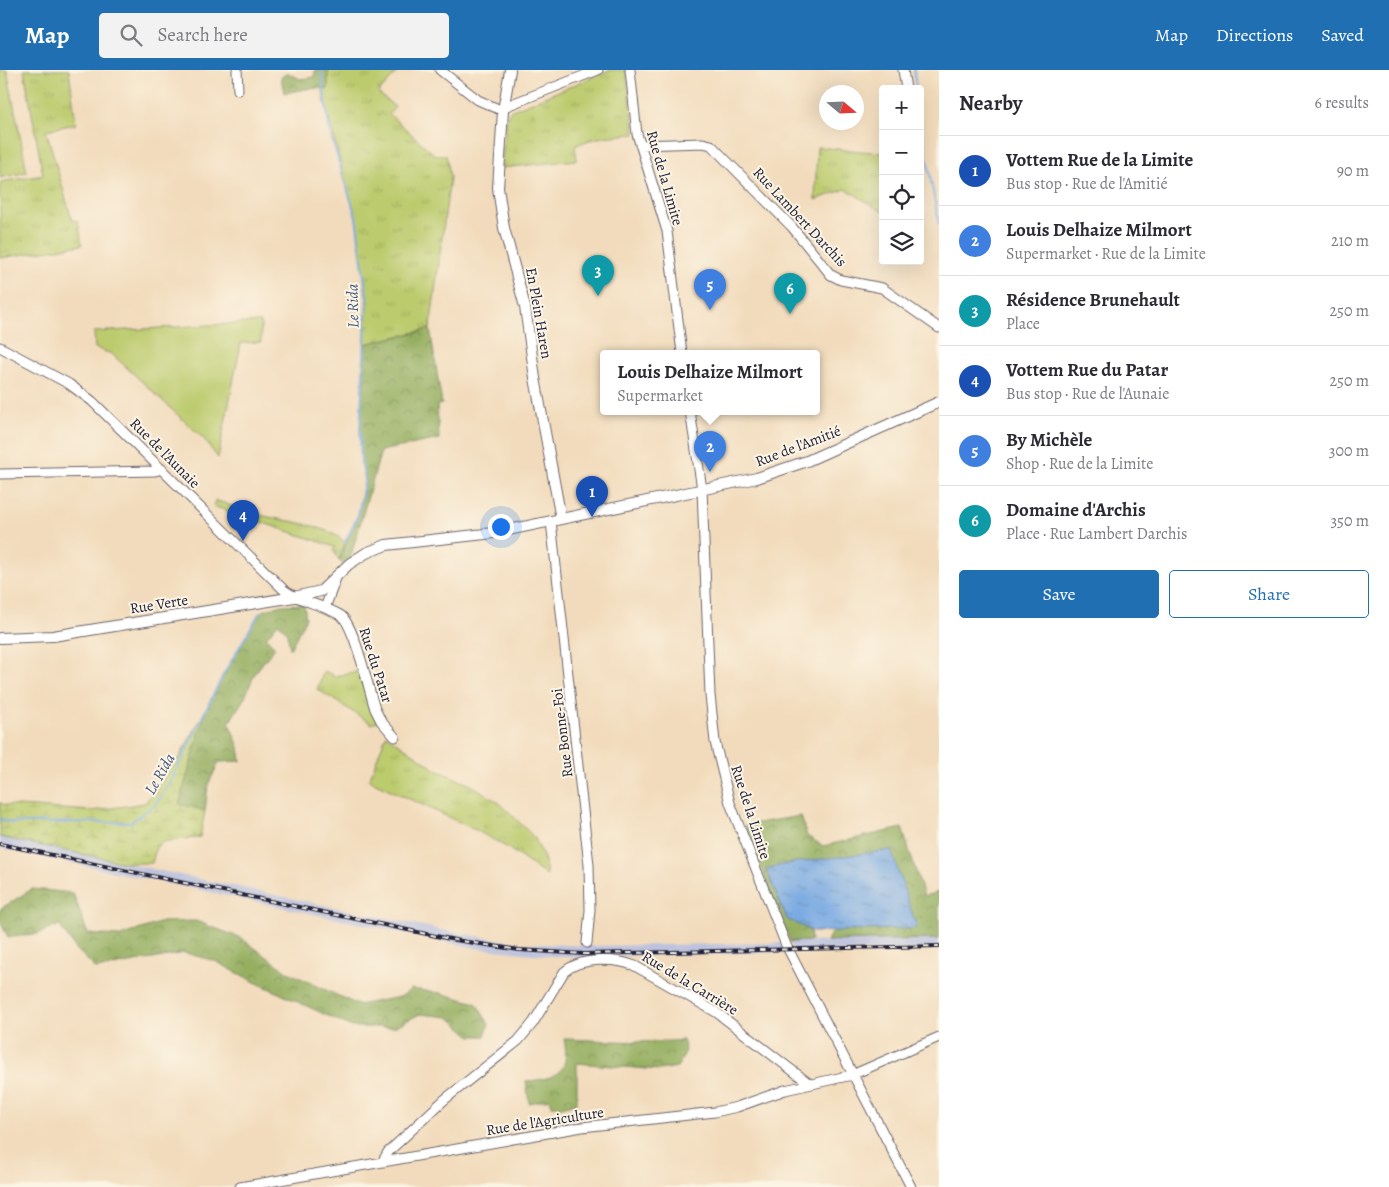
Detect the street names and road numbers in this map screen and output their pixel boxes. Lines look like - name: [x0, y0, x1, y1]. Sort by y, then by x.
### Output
- street label: Rue de la Limite: [642, 128, 688, 228]
- street label: Rue Lambert Darchis: [749, 163, 851, 271]
- street label: En Plein Haren: [521, 266, 557, 360]
- street label: Rue de l'Aunaie: [125, 413, 205, 493]
- street label: Rue de l'Amitié: [752, 420, 844, 471]
- street label: Rue Verte: [128, 589, 190, 618]
- street label: Rue du Patar: [354, 625, 398, 706]
- street label: Rue Bonne-Foi: [547, 687, 577, 779]
- street label: Rue de la Limite: [726, 762, 776, 862]
- street label: Rue de la Carrière: [638, 946, 742, 1020]
- street label: Rue de l'Agriculture: [485, 1102, 606, 1140]

